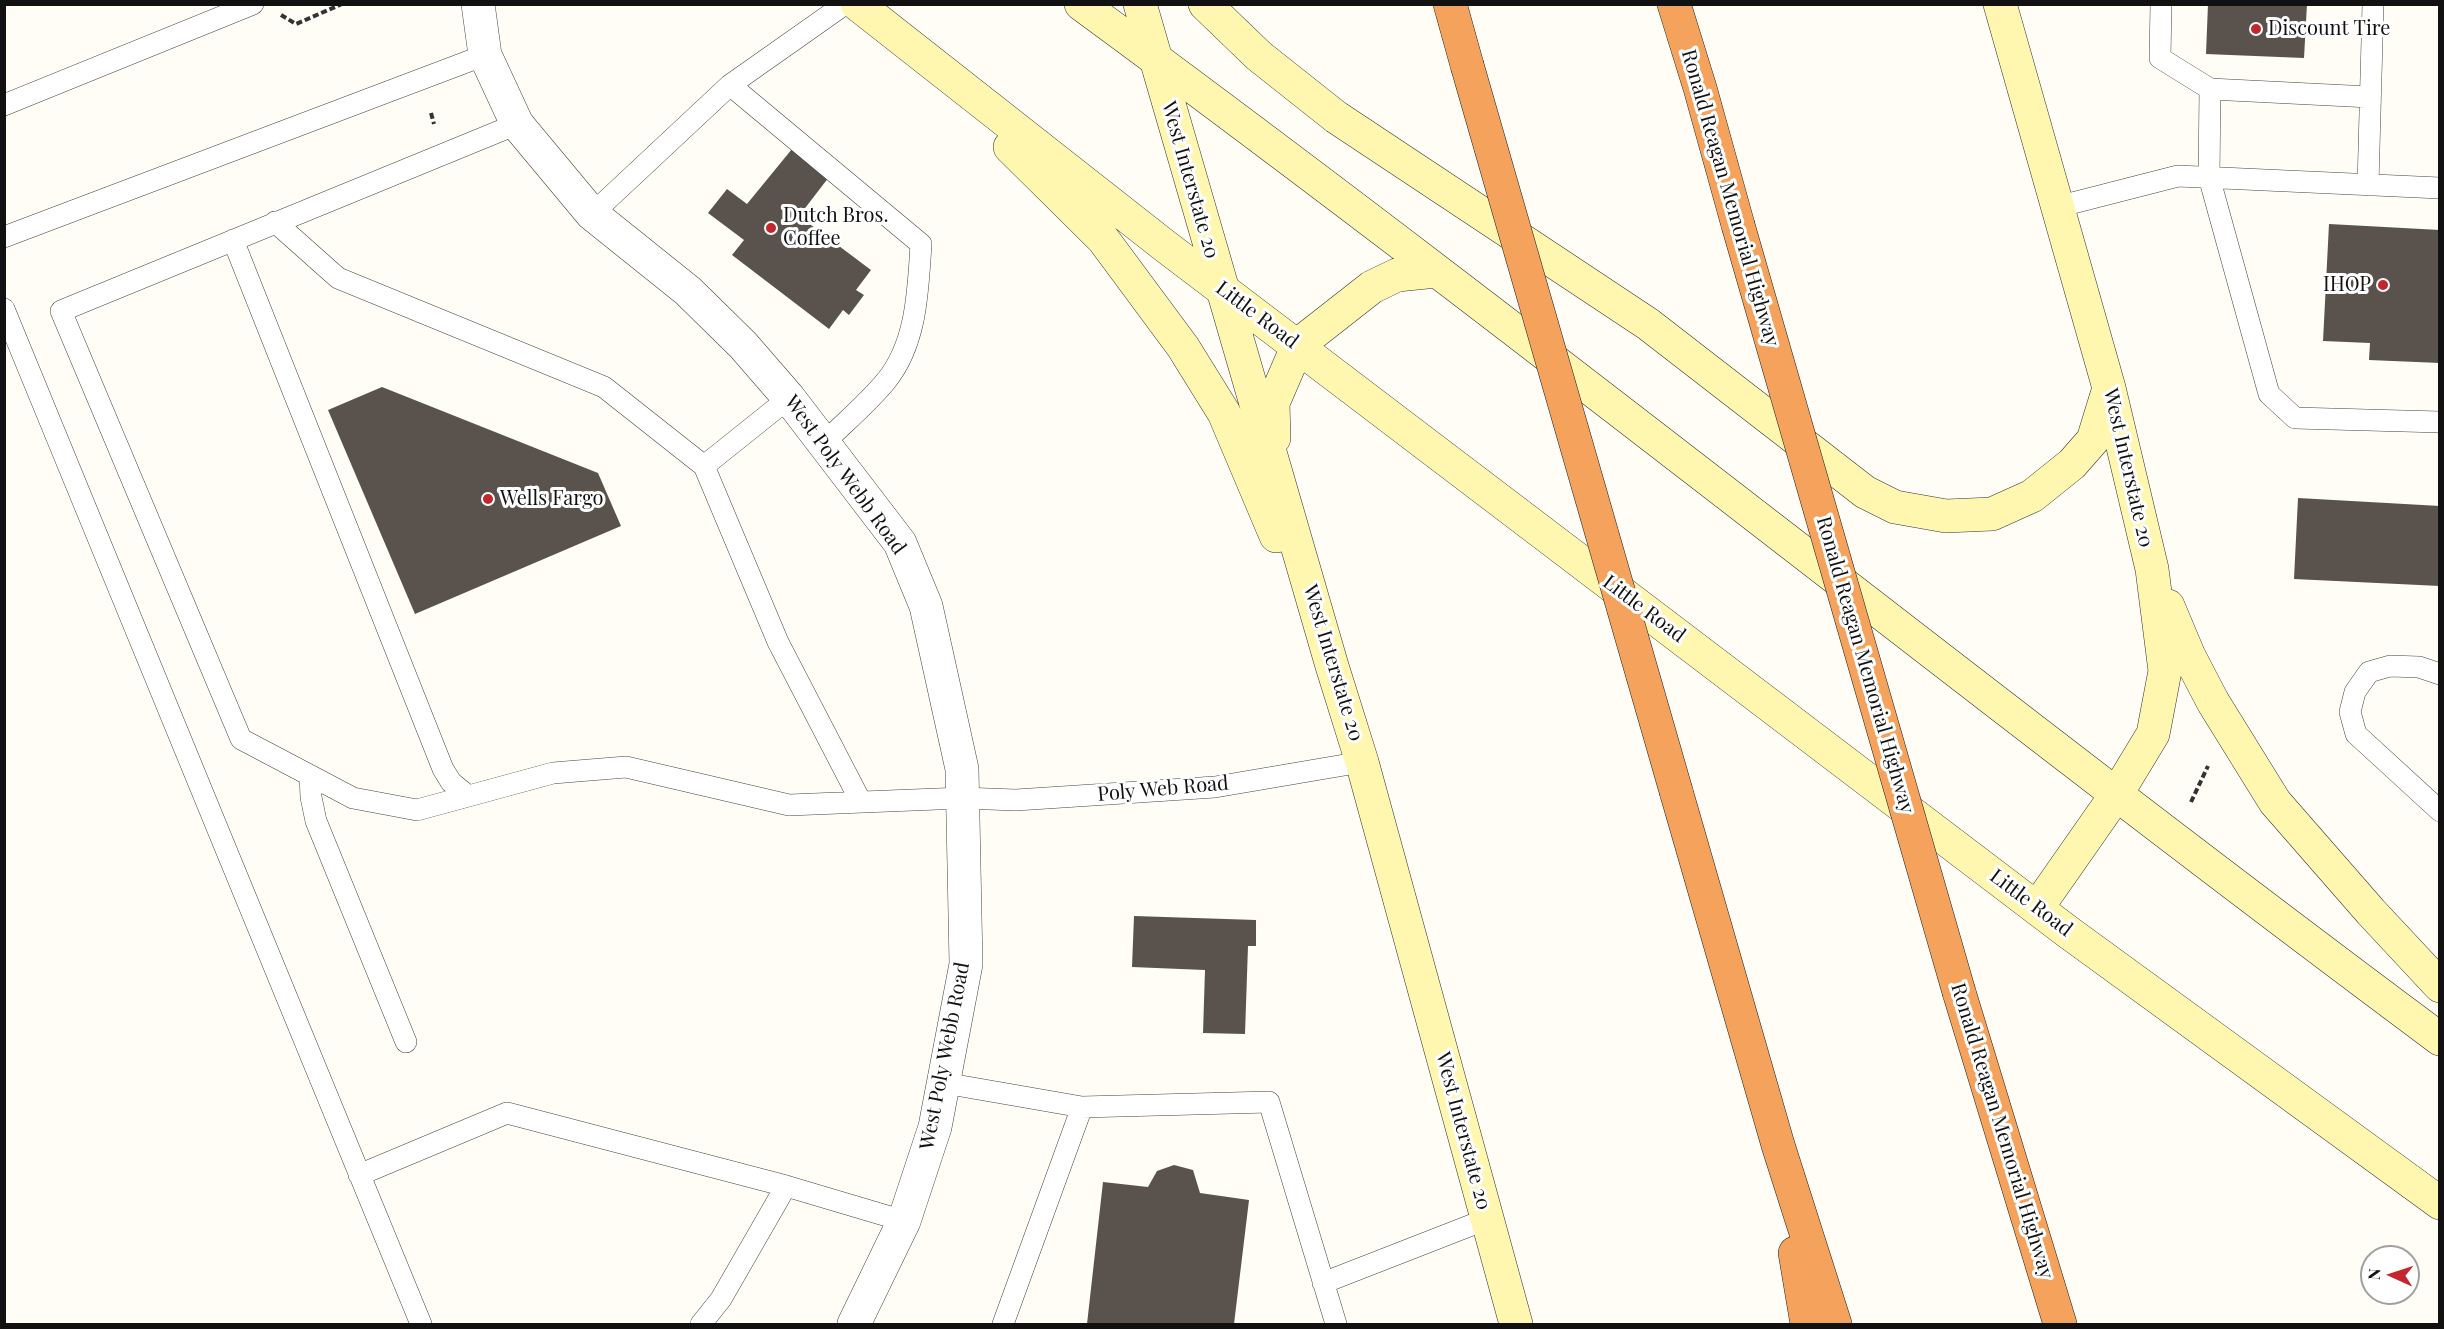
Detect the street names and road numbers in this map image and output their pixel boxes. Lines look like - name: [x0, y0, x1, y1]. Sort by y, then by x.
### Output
- street label: Ronald Reagan Memorial Highway: [1676, 47, 1784, 349]
- street label: West Interstate 20: [1156, 99, 1224, 261]
- street label: Little Road: [1211, 276, 1303, 354]
- street label: West Interstate 20: [2098, 386, 2158, 550]
- street label: West Poly Webb Road: [779, 391, 911, 559]
- street label: Ronald Reagan Memorial Highway: [1811, 514, 1919, 816]
- street label: Little Road: [1598, 570, 1690, 648]
- street label: West Interstate 20: [1298, 582, 1368, 744]
- street label: Poly Web Road: [1096, 771, 1230, 807]
- street label: Little Road: [1985, 864, 2077, 942]
- street label: West Poly Webb Road: [915, 960, 975, 1152]
- street label: Ronald Reagan Memorial Highway: [1946, 980, 2058, 1282]
- street label: West Interstate 20: [1430, 1049, 1496, 1213]

